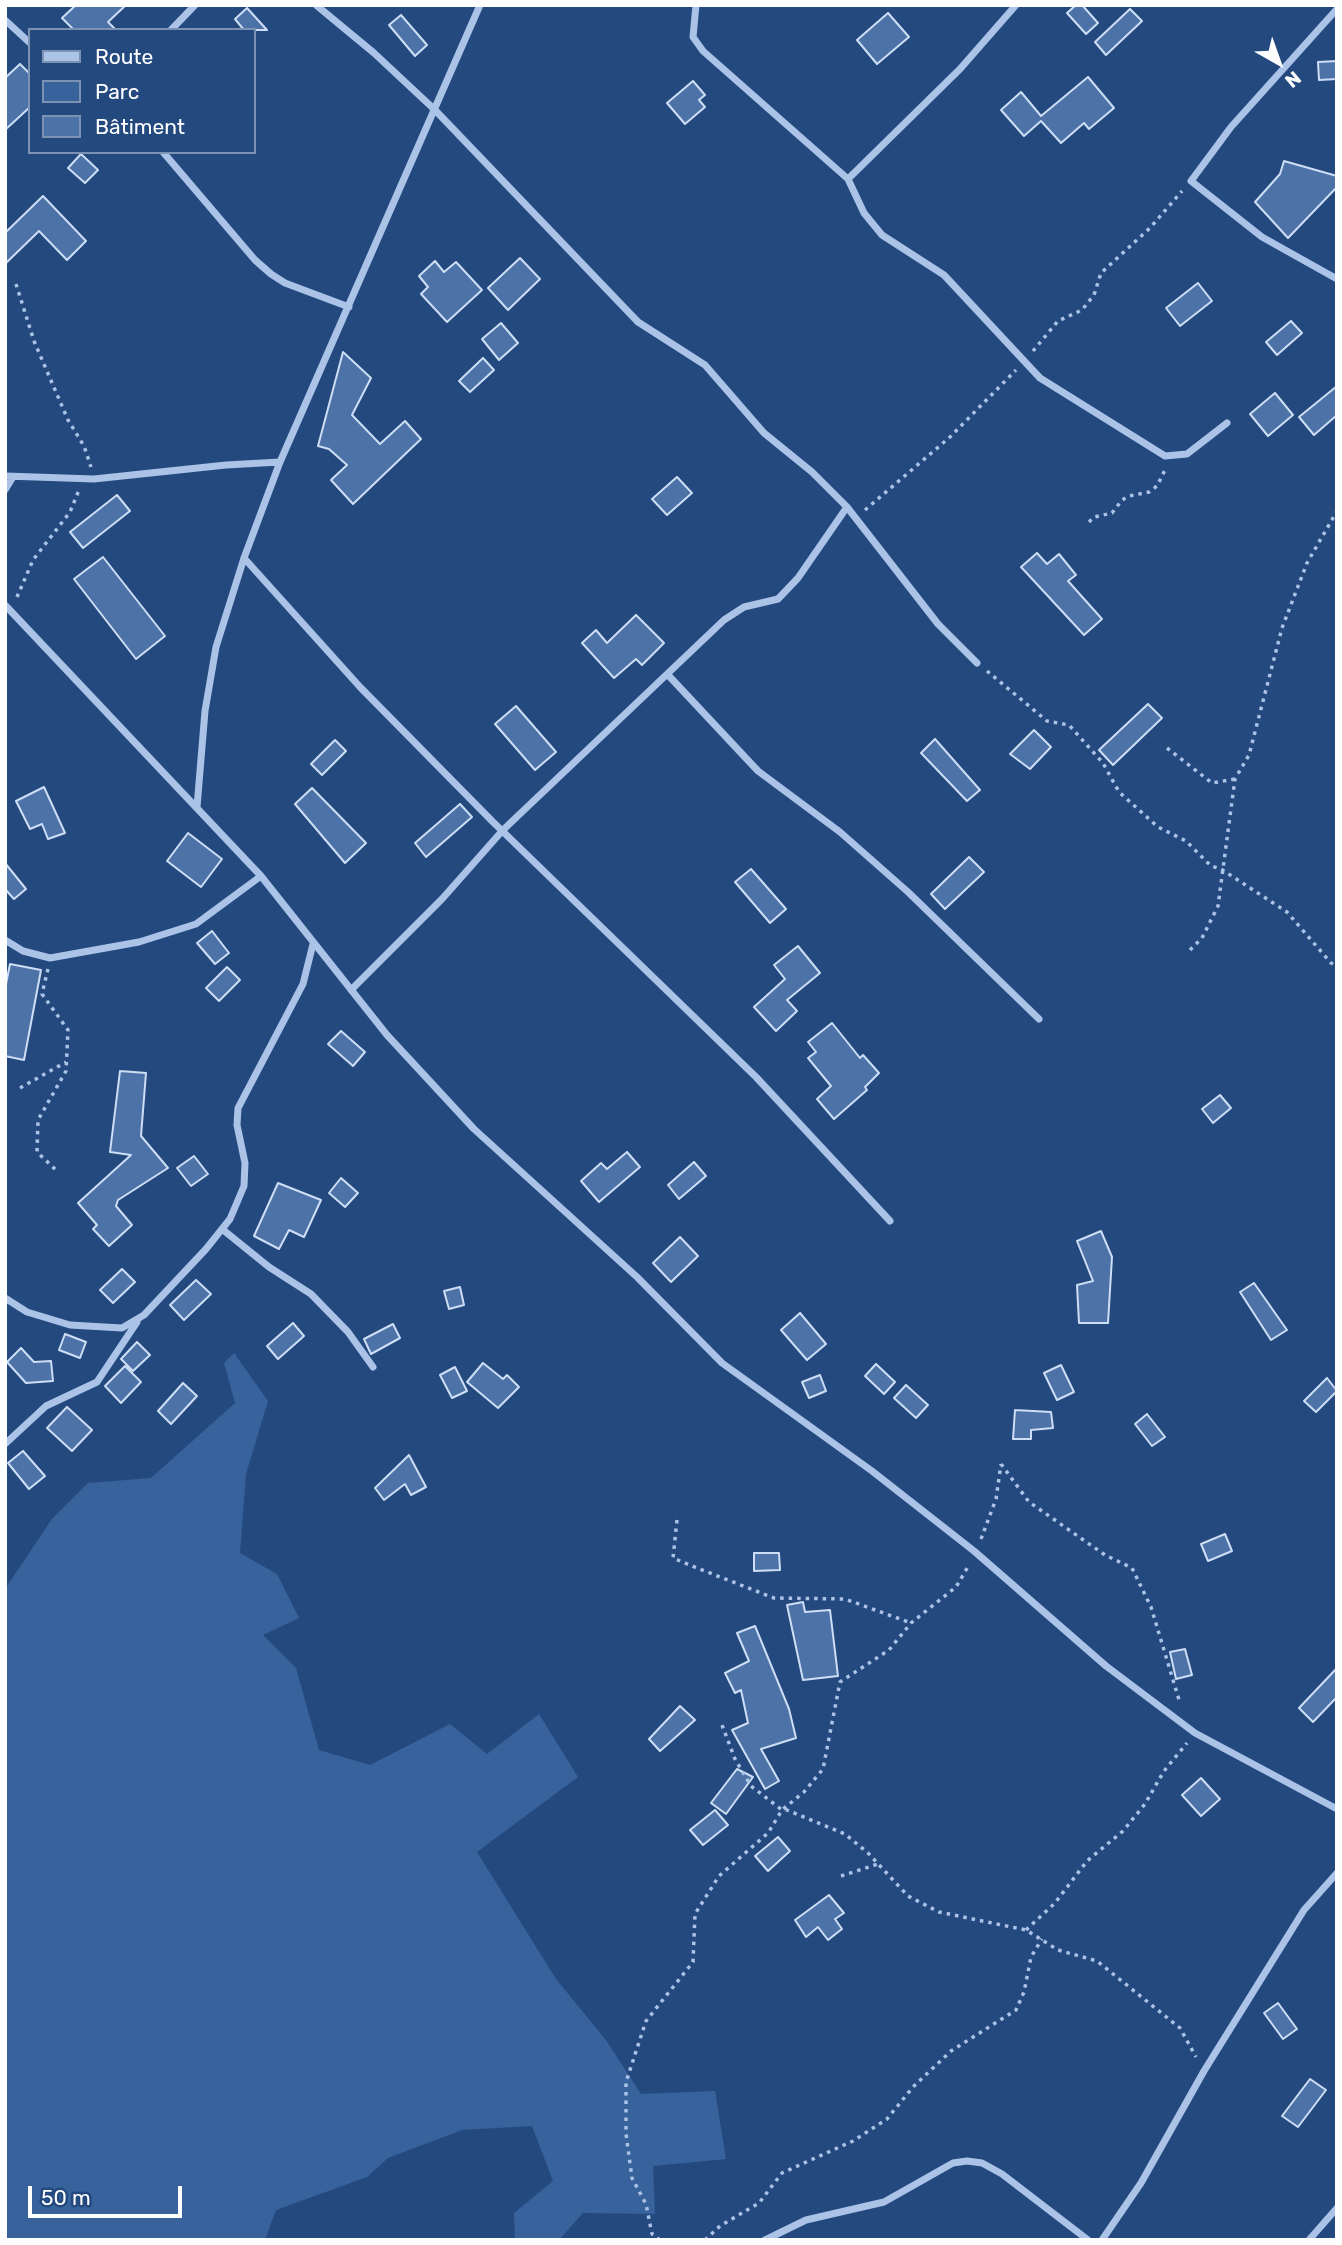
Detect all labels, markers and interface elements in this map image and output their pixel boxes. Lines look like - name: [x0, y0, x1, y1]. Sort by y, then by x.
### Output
- legend: [28, 28, 256, 154]
- north arrow: [1244, 28, 1314, 98]
- text: Route: [95, 44, 153, 69]
- text: N: [1280, 66, 1305, 93]
- text: Parc: [95, 79, 139, 104]
- text: Bâtiment: [95, 114, 185, 139]
- scale bar: [32, 2172, 186, 2216]
- text: 50 m: [41, 2185, 91, 2210]

